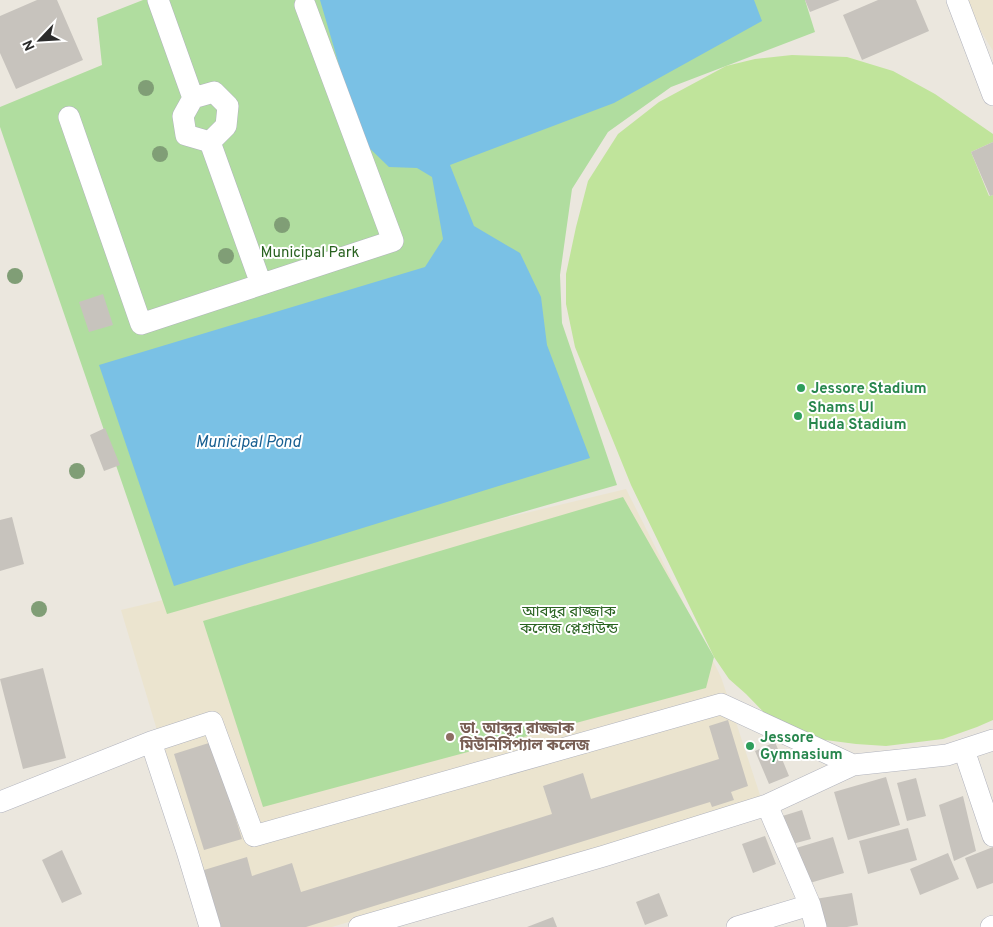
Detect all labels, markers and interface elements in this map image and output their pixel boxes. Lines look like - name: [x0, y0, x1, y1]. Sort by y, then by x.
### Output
- north arrow: [15, 15, 65, 65]
- text: N: [20, 37, 39, 53]
- park label: Municipal Park: [260, 244, 360, 263]
- place label: Jessore Stadium: [811, 380, 927, 399]
- marker: Jessore Stadium: [795, 382, 807, 394]
- place label: Shams Ul Huda Stadium: [808, 399, 907, 435]
- marker: Shams Ul Huda Stadium: [792, 410, 804, 422]
- water label: Municipal Pond: [195, 433, 302, 453]
- park label: আবদুর রাজ্জাক কলেজ প্লেগ্রাউন্ড: [519, 603, 619, 639]
- place label: ডা. আব্দুর রাজ্জাক মিউনিসিপ্যাল কলেজ: [459, 720, 590, 756]
- place label: Jessore Gymnasium: [760, 729, 843, 765]
- marker: ডা. আব্দুর রাজ্জাক মিউনিসিপ্যাল কলেজ: [444, 731, 456, 743]
- marker: Jessore Gymnasium: [744, 740, 756, 752]

